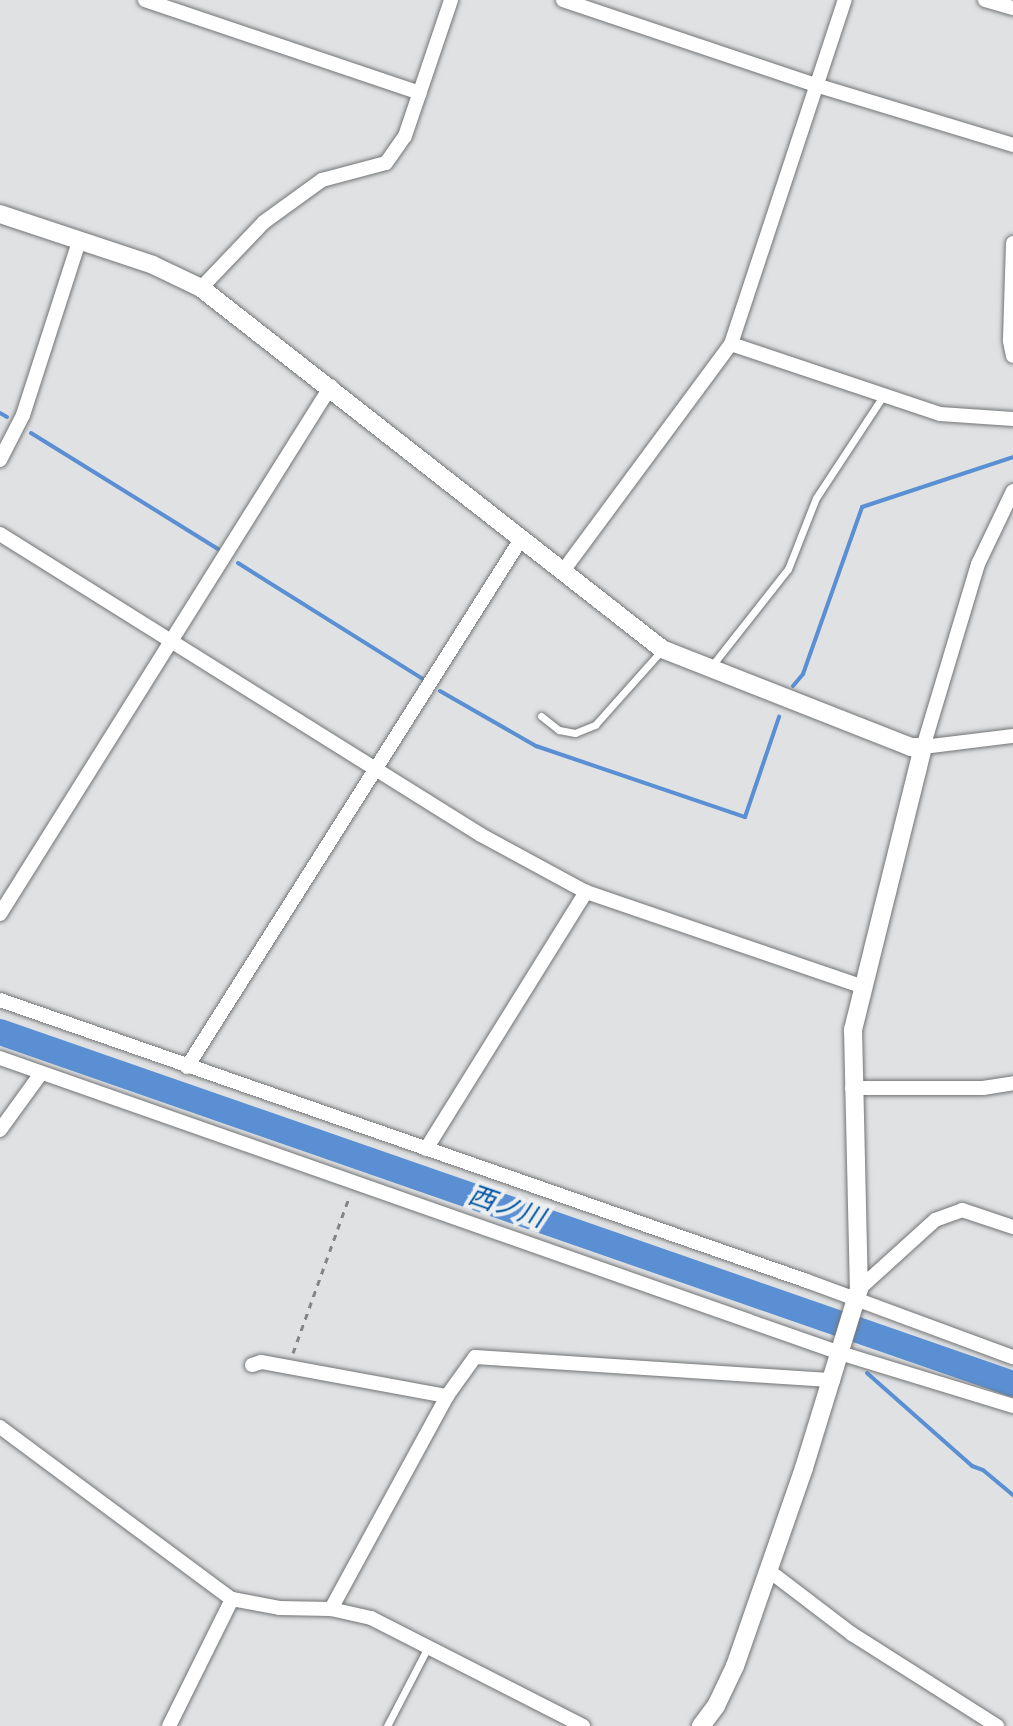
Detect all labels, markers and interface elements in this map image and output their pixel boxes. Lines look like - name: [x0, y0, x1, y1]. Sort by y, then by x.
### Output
- water label: 西ノ川: [464, 1181, 548, 1235]

